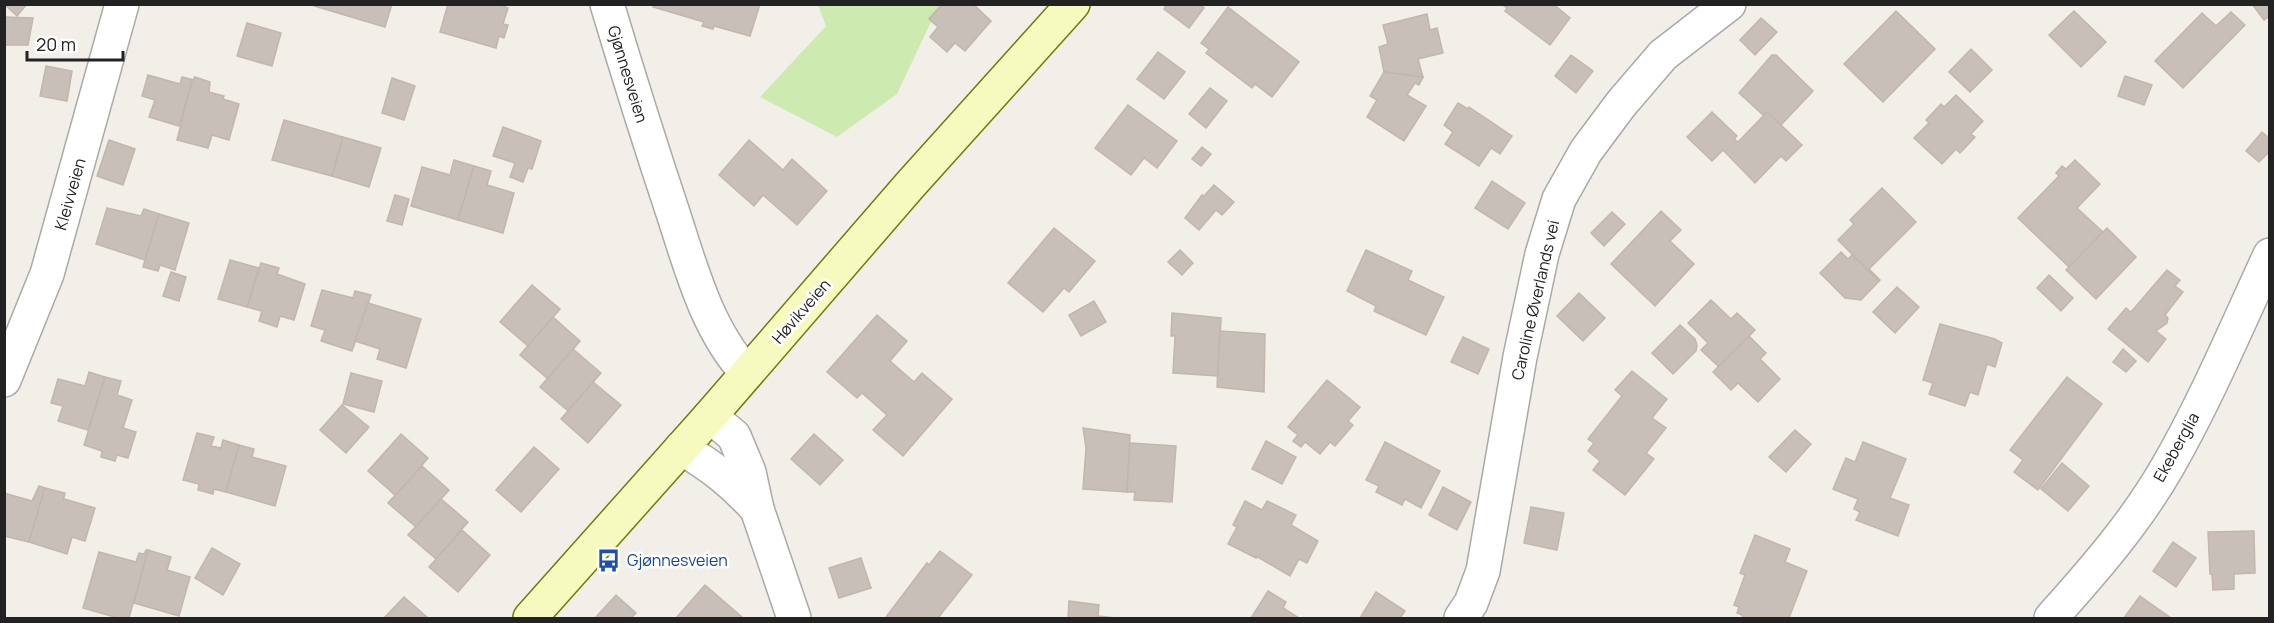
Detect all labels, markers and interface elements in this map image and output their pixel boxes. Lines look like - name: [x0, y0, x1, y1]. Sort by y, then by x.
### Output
- street label: Gjønnesveien: [603, 23, 653, 125]
- scale bar: [27, 24, 123, 62]
- text: 20 m: [36, 32, 76, 56]
- street label: Kleivveien: [49, 155, 91, 233]
- street label: Caroline Øverlands vei: [1506, 218, 1564, 382]
- street label: Høvikveien: [767, 274, 835, 348]
- street label: Ekeberglia: [2148, 408, 2204, 486]
- bus stop icon: Gjønnesveien: [596, 547, 622, 573]
- place label: Gjønnesveien: [627, 549, 728, 571]

